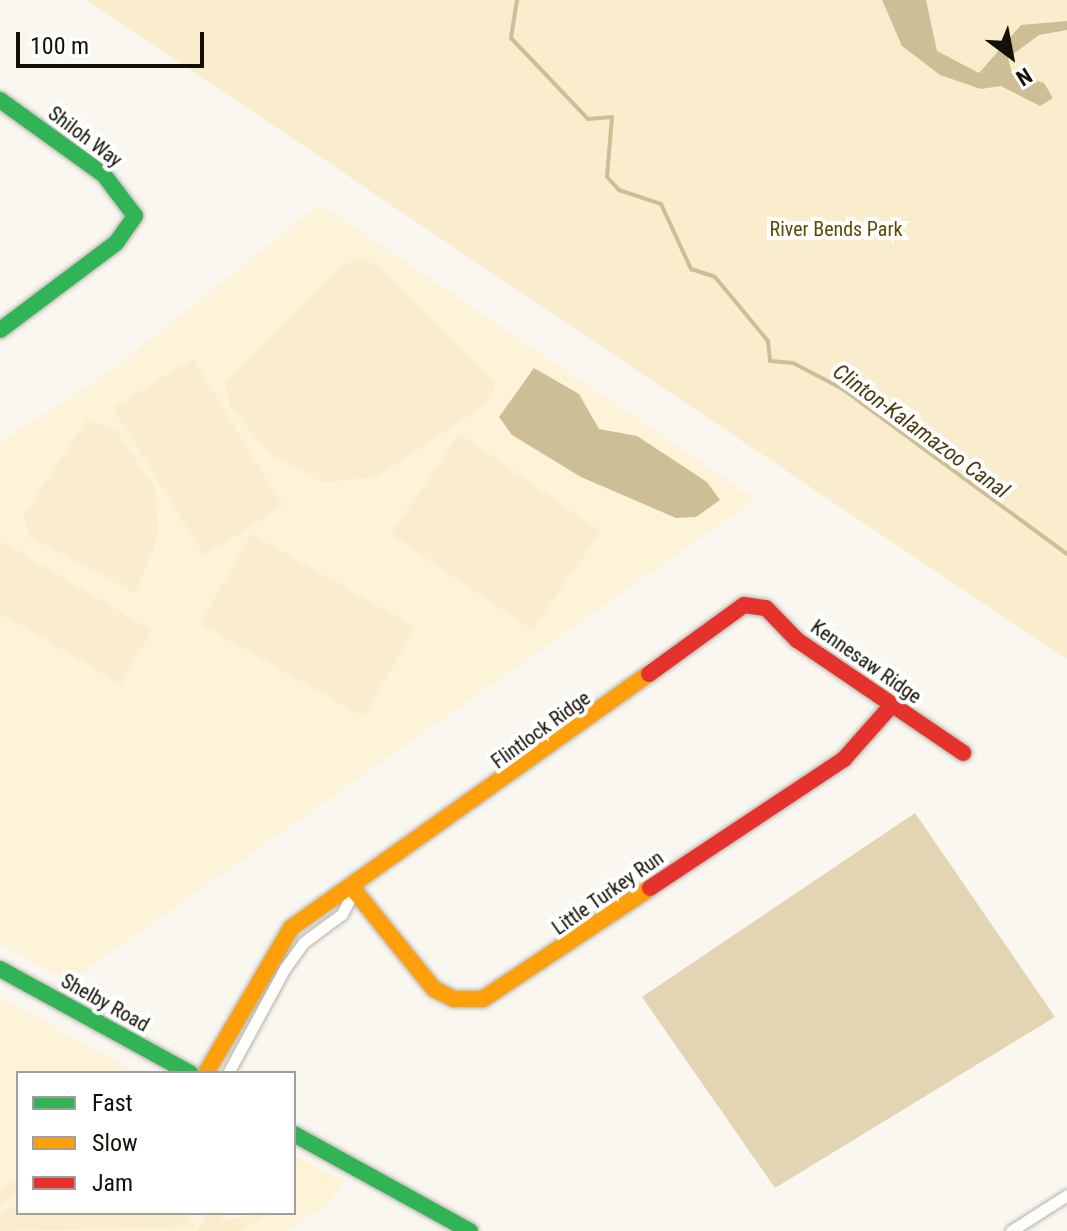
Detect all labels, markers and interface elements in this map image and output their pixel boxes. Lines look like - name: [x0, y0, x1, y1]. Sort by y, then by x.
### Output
- scale bar: [20, 16, 208, 66]
- north arrow: [971, 16, 1051, 96]
- text: 100 m: [30, 32, 89, 60]
- text: N: [1012, 63, 1036, 91]
- street label: Shiloh Way: [43, 101, 127, 173]
- park label: River Bends Park: [770, 217, 902, 241]
- water label: Clinton-Kalamazoo Canal: [828, 358, 1014, 504]
- street label: Kennesaw Ridge: [806, 615, 926, 709]
- street label: Flintlock Ridge: [487, 686, 595, 774]
- street label: Little Turkey Run: [548, 846, 668, 940]
- street label: Shelby Road: [57, 969, 153, 1037]
- legend: [16, 1071, 296, 1215]
- text: Fast: [92, 1089, 133, 1117]
- text: Slow: [92, 1129, 138, 1157]
- text: Jam: [92, 1169, 133, 1197]

